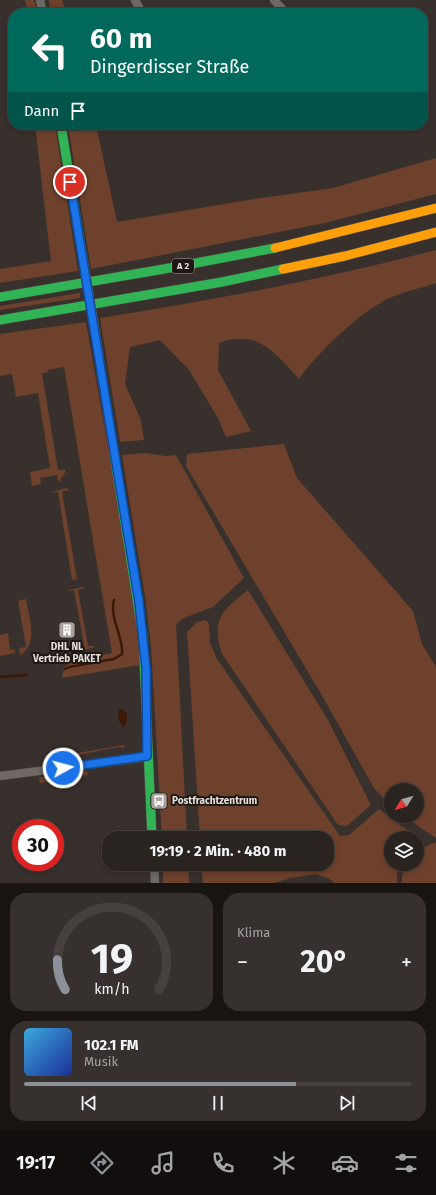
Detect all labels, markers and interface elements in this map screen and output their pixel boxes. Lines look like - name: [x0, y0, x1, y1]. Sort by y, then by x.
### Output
- text: 60 m: [90, 22, 152, 55]
- icon: left: [24, 24, 76, 76]
- text: Dingerdisser Straße: [90, 56, 249, 78]
- icon: arrive: [67, 100, 89, 122]
- text: Dann: [24, 102, 59, 120]
- pin: [53, 165, 87, 199]
- icon: arrive: [59, 171, 81, 193]
- road number: A 2: [172, 259, 194, 273]
- building icon: DHL NL Vertrieb PAKET: [57, 620, 77, 640]
- place label: DHL NL Vertrieb PAKET: [32, 641, 102, 665]
- position arrow: [42, 747, 84, 789]
- north arrow: [384, 783, 424, 823]
- map controls: [384, 783, 424, 871]
- bus stop icon: Postfrachtzentrum: [149, 791, 169, 811]
- place label: Postfrachtzentrum: [172, 795, 257, 807]
- speed limit sign: 30: [12, 819, 64, 871]
- button: layers: [384, 831, 424, 871]
- text: 19:19 · 2 Min. · 480 m: [149, 842, 287, 860]
- text: Klima: [237, 925, 270, 940]
- text: 19: [90, 934, 133, 984]
- text: 20°: [300, 944, 349, 980]
- text: −: [237, 949, 248, 976]
- text: +: [401, 949, 412, 976]
- text: km/h: [94, 981, 129, 998]
- text: 102.1 FM: [84, 1036, 139, 1054]
- text: Musik: [84, 1054, 118, 1069]
- icon: previous: [78, 1092, 100, 1114]
- icon: pause: [207, 1092, 229, 1114]
- icon: next: [336, 1092, 358, 1114]
- icon: directions: [88, 1149, 116, 1177]
- icon: music: [149, 1149, 177, 1177]
- icon: phone: [209, 1149, 237, 1177]
- icon: climate: [270, 1149, 298, 1177]
- icon: car: [331, 1149, 359, 1177]
- icon: filters: [392, 1149, 420, 1177]
- text: 19:17: [16, 1152, 55, 1174]

